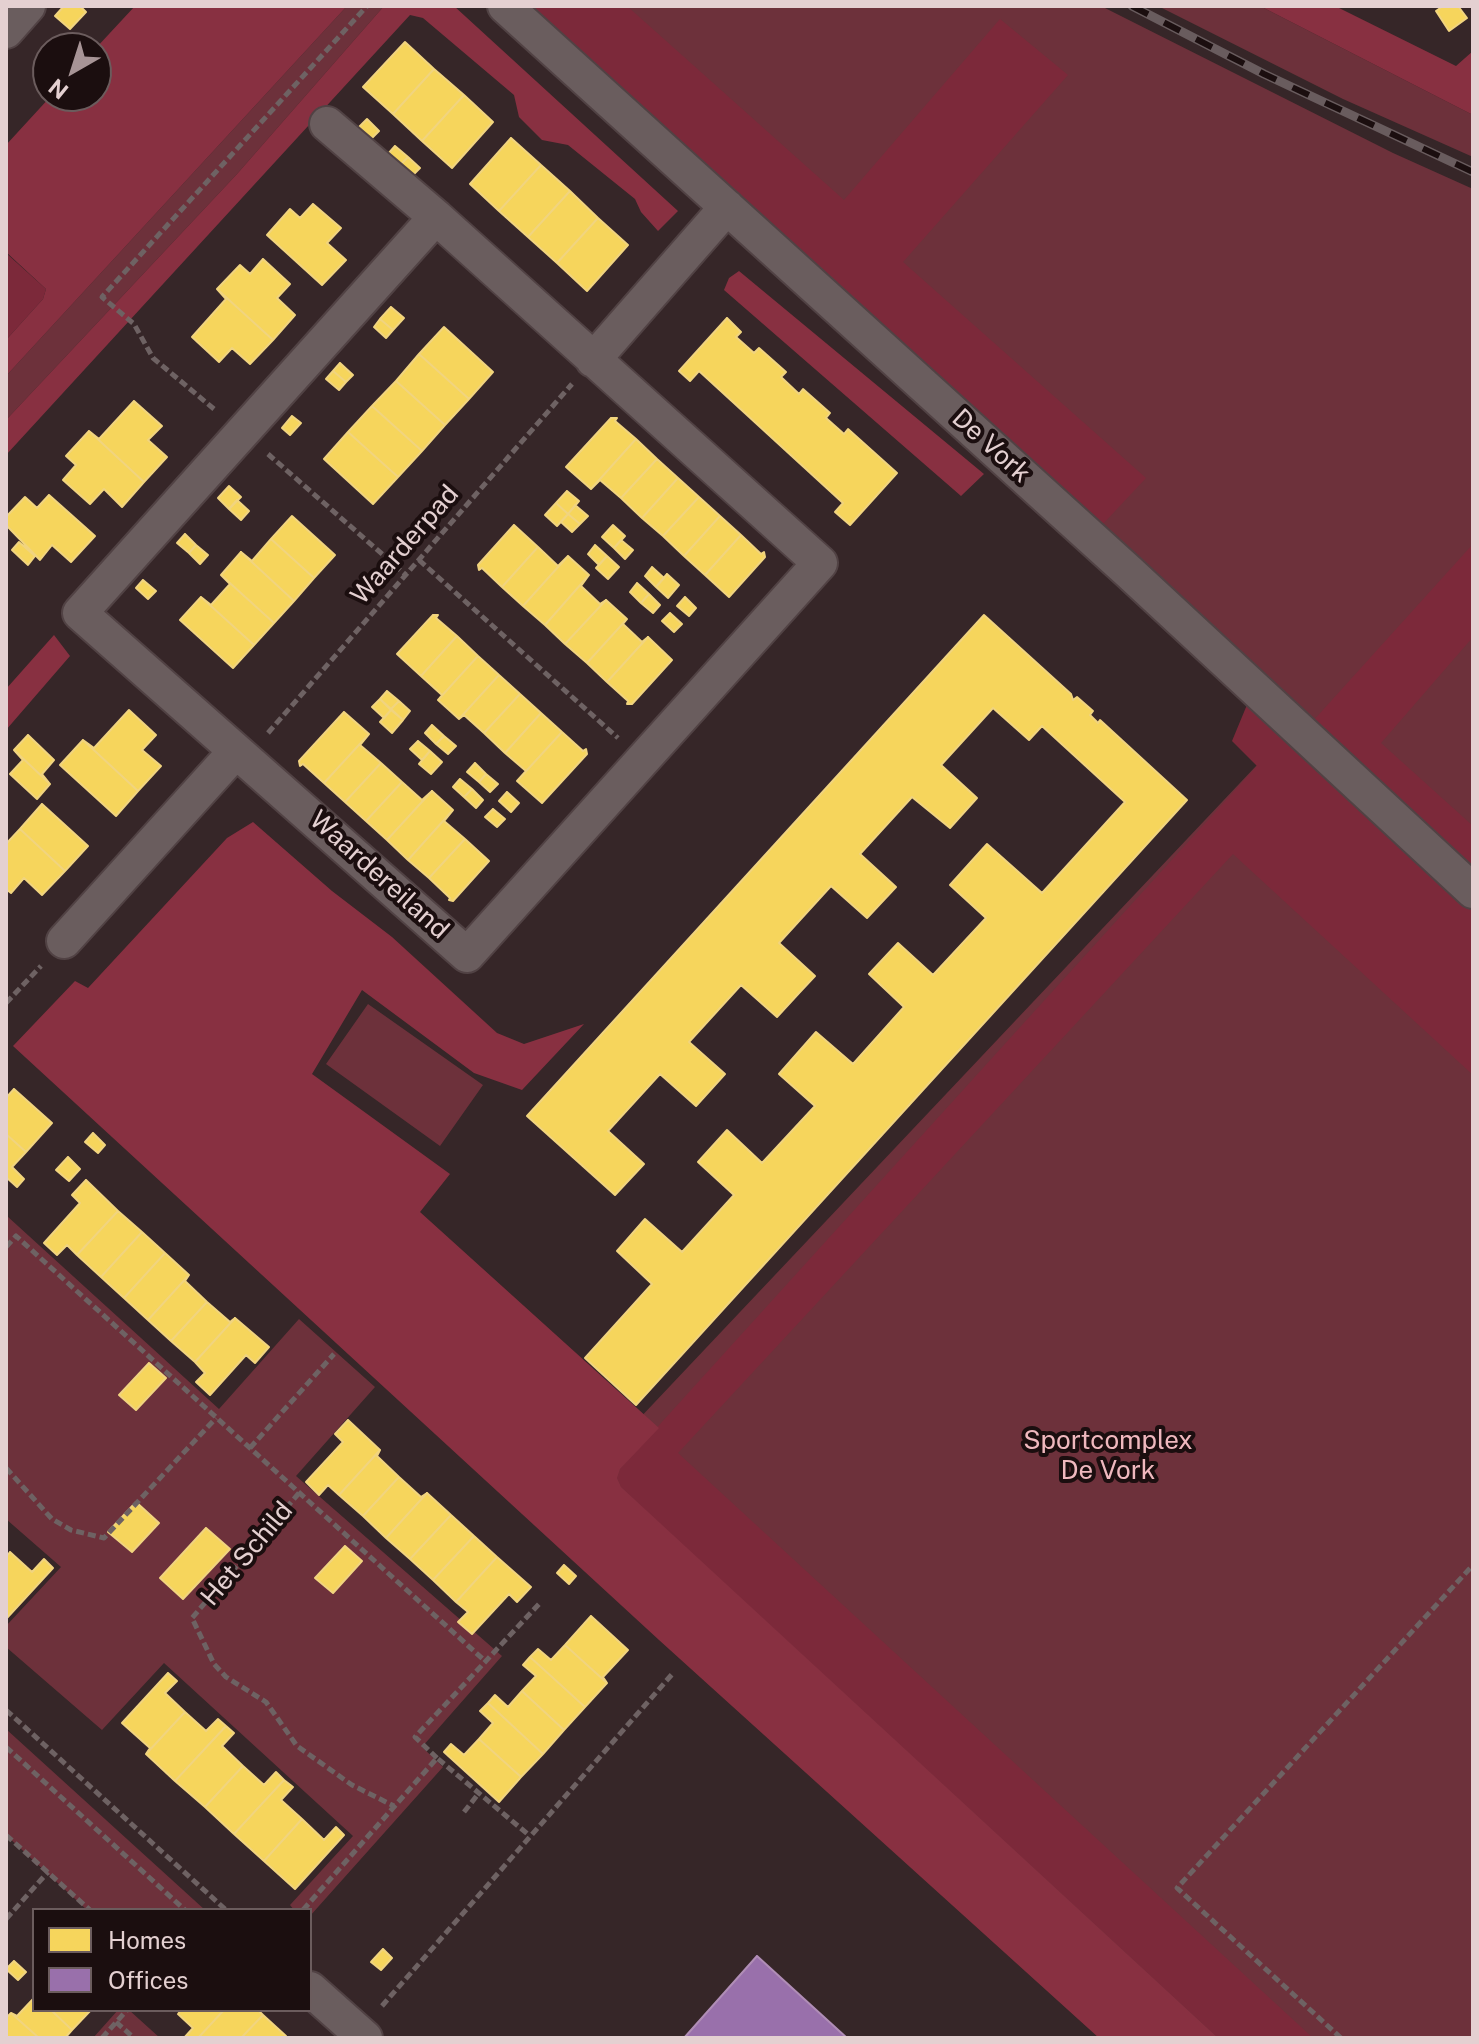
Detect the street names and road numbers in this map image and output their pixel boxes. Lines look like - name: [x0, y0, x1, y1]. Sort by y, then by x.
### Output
- street label: De Vork: [945, 403, 1037, 489]
- street label: Waarderpad: [345, 479, 465, 611]
- street label: Waardereiland: [303, 804, 455, 946]
- street label: Het Schild: [195, 1496, 299, 1612]

